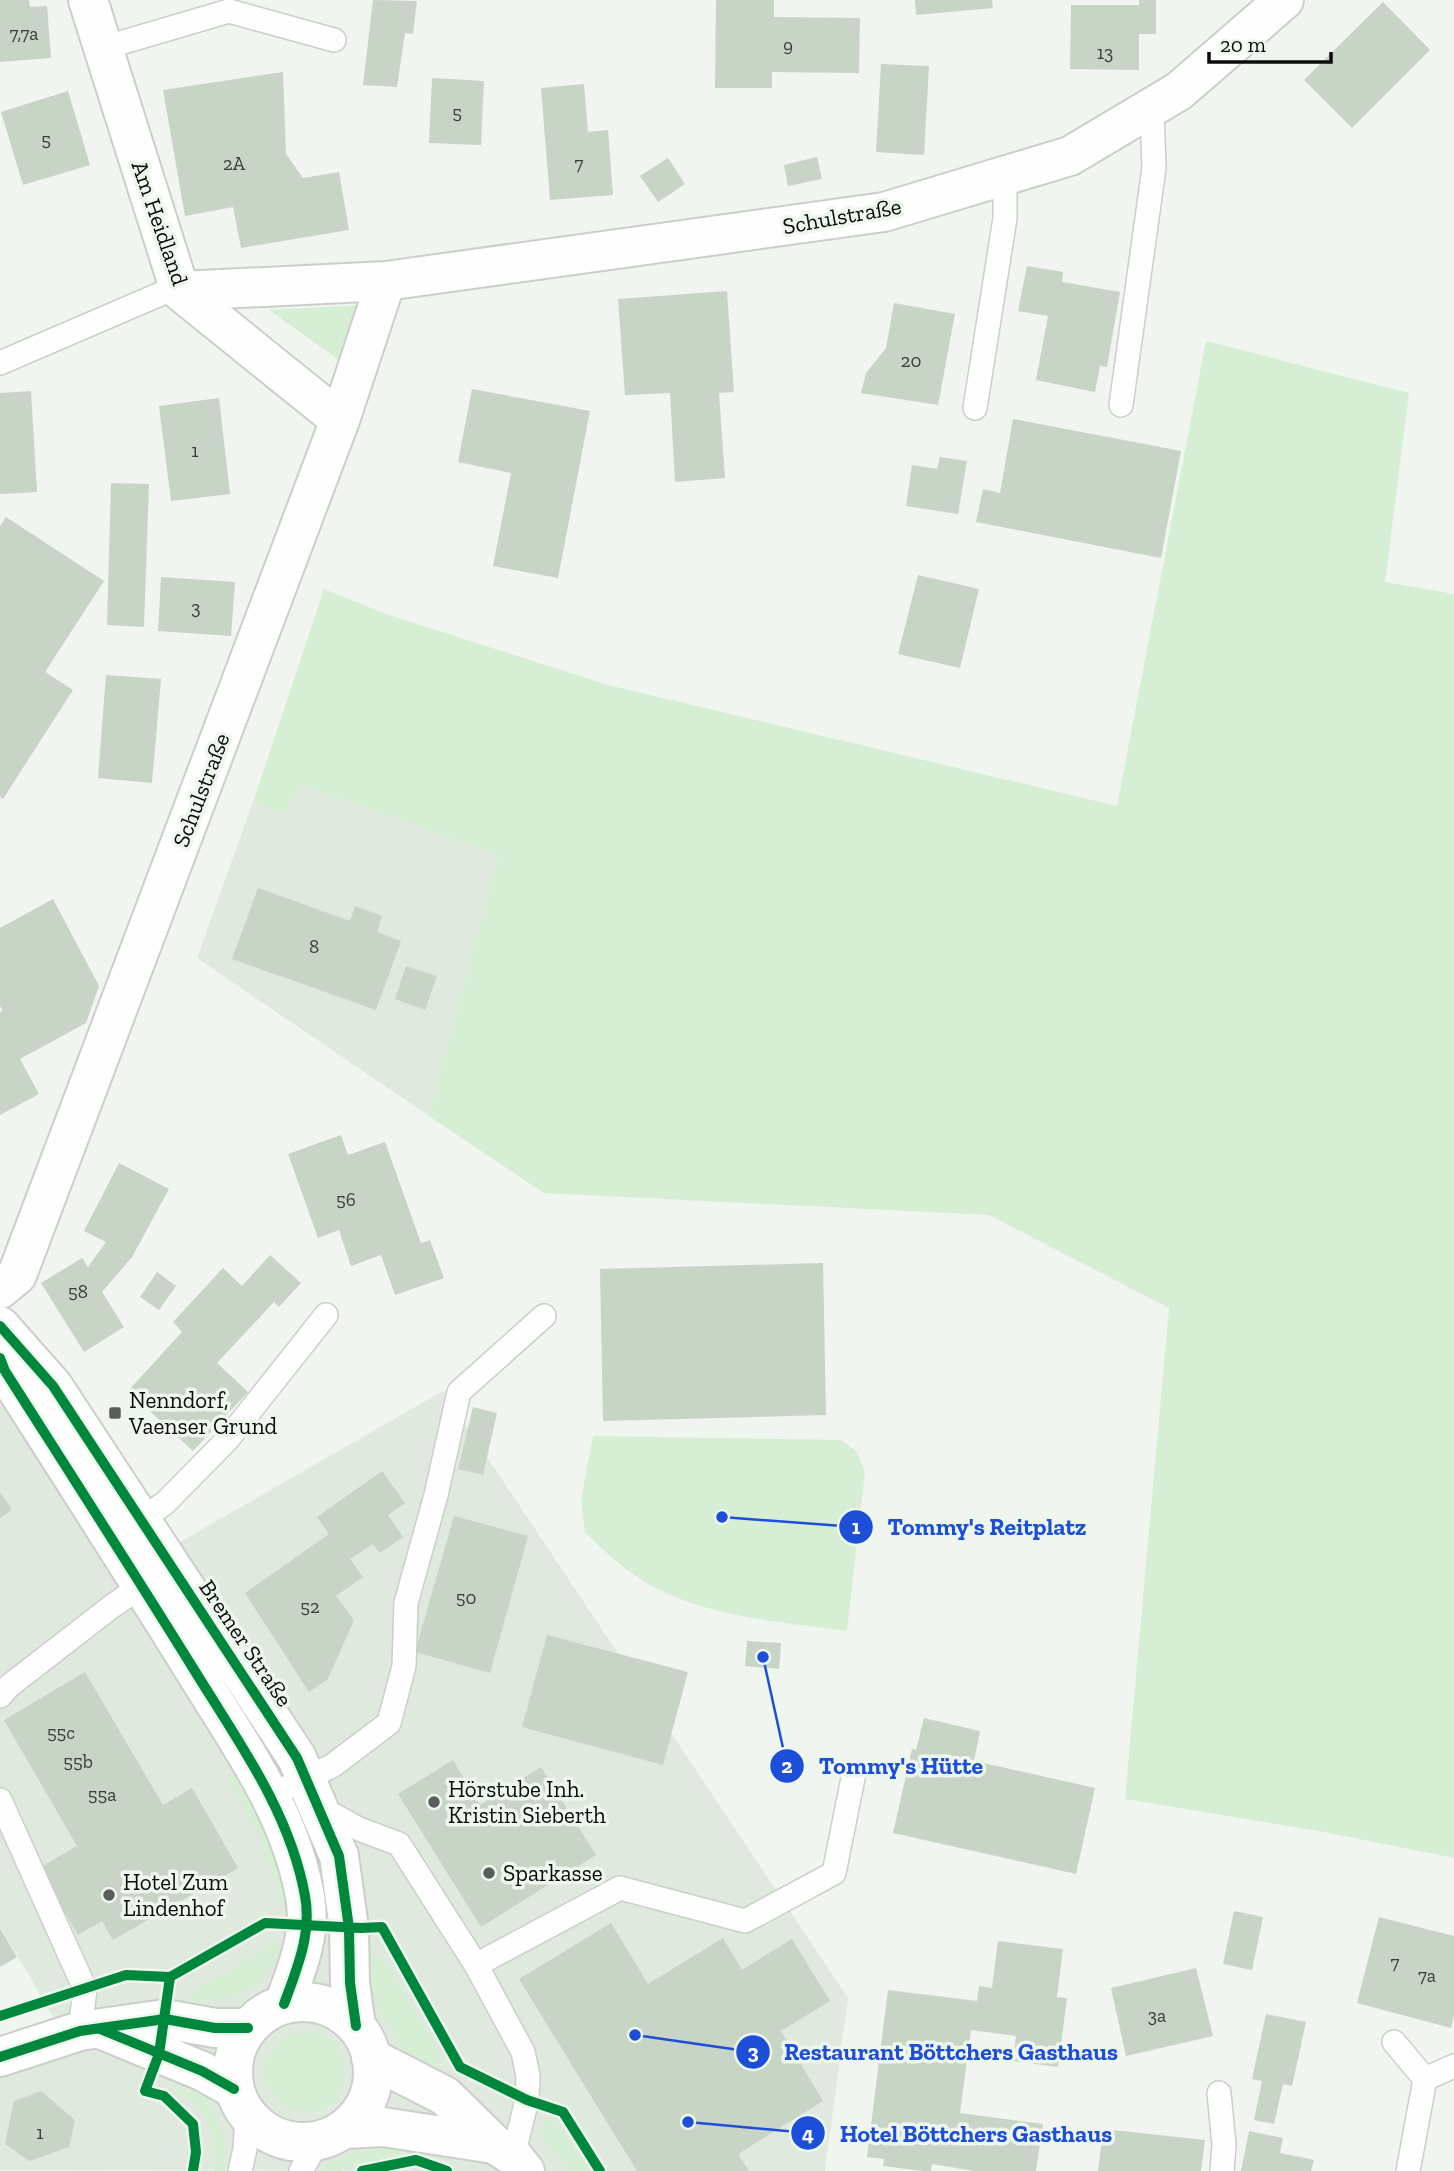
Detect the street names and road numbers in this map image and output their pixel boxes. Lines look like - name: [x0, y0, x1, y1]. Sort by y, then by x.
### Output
- street label: Am Heidland: [126, 157, 194, 289]
- street label: Schulstraße: [780, 192, 904, 240]
- street label: Schulstraße: [166, 729, 236, 851]
- street label: Bremer Straße: [193, 1574, 299, 1712]

